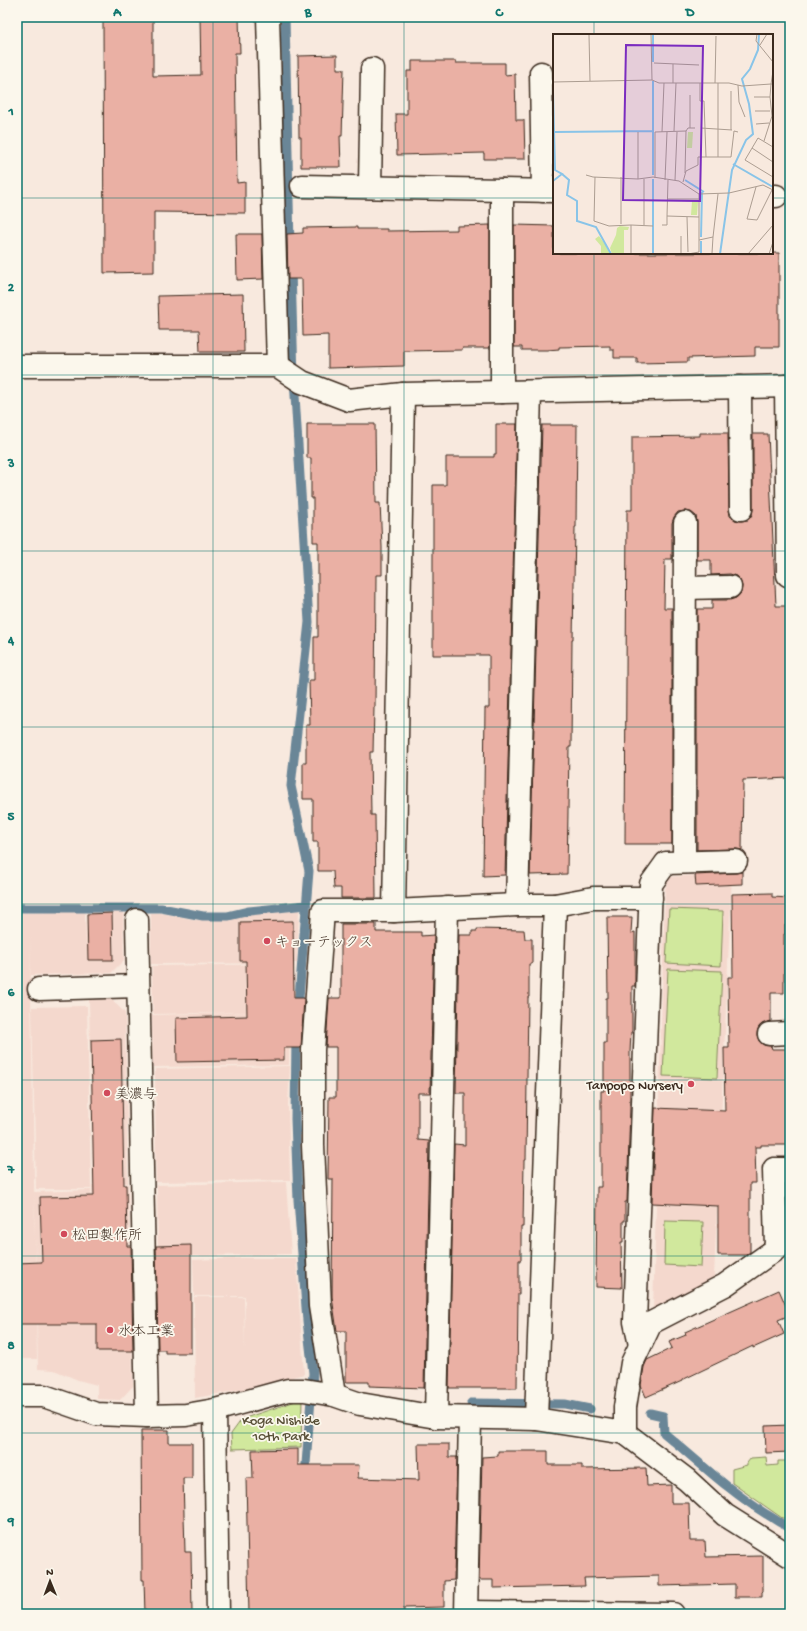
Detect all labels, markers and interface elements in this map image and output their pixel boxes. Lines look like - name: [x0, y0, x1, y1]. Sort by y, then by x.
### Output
- text: A: [112, 6, 122, 21]
- text: B: [304, 6, 313, 21]
- text: C: [494, 6, 504, 21]
- text: D: [685, 6, 695, 21]
- inset map: [553, 34, 773, 254]
- text: 1: [7, 105, 14, 120]
- text: 2: [8, 281, 15, 296]
- text: 3: [7, 457, 15, 472]
- text: 4: [7, 634, 15, 649]
- text: 5: [8, 810, 15, 825]
- place label: キョーテックス: [275, 935, 373, 952]
- marker: キョーテックス: [262, 936, 272, 946]
- text: 6: [8, 986, 15, 1001]
- place label: Tanpopo Nursery: [586, 1078, 683, 1095]
- marker: Tanpopo Nursery: [686, 1079, 696, 1089]
- place label: 美濃与: [115, 1087, 157, 1104]
- marker: 美濃与: [102, 1088, 112, 1098]
- text: 7: [7, 1163, 16, 1178]
- place label: 松田製作所: [72, 1228, 142, 1245]
- marker: 松田製作所: [59, 1229, 69, 1239]
- place label: 水本工業: [118, 1324, 174, 1341]
- marker: 水本工業: [105, 1325, 115, 1335]
- text: 8: [7, 1339, 15, 1354]
- park label: Koga Nishide 10th Park: [242, 1413, 320, 1446]
- text: 9: [7, 1515, 15, 1530]
- north arrow: [30, 1561, 70, 1601]
- text: N: [46, 1567, 54, 1579]

